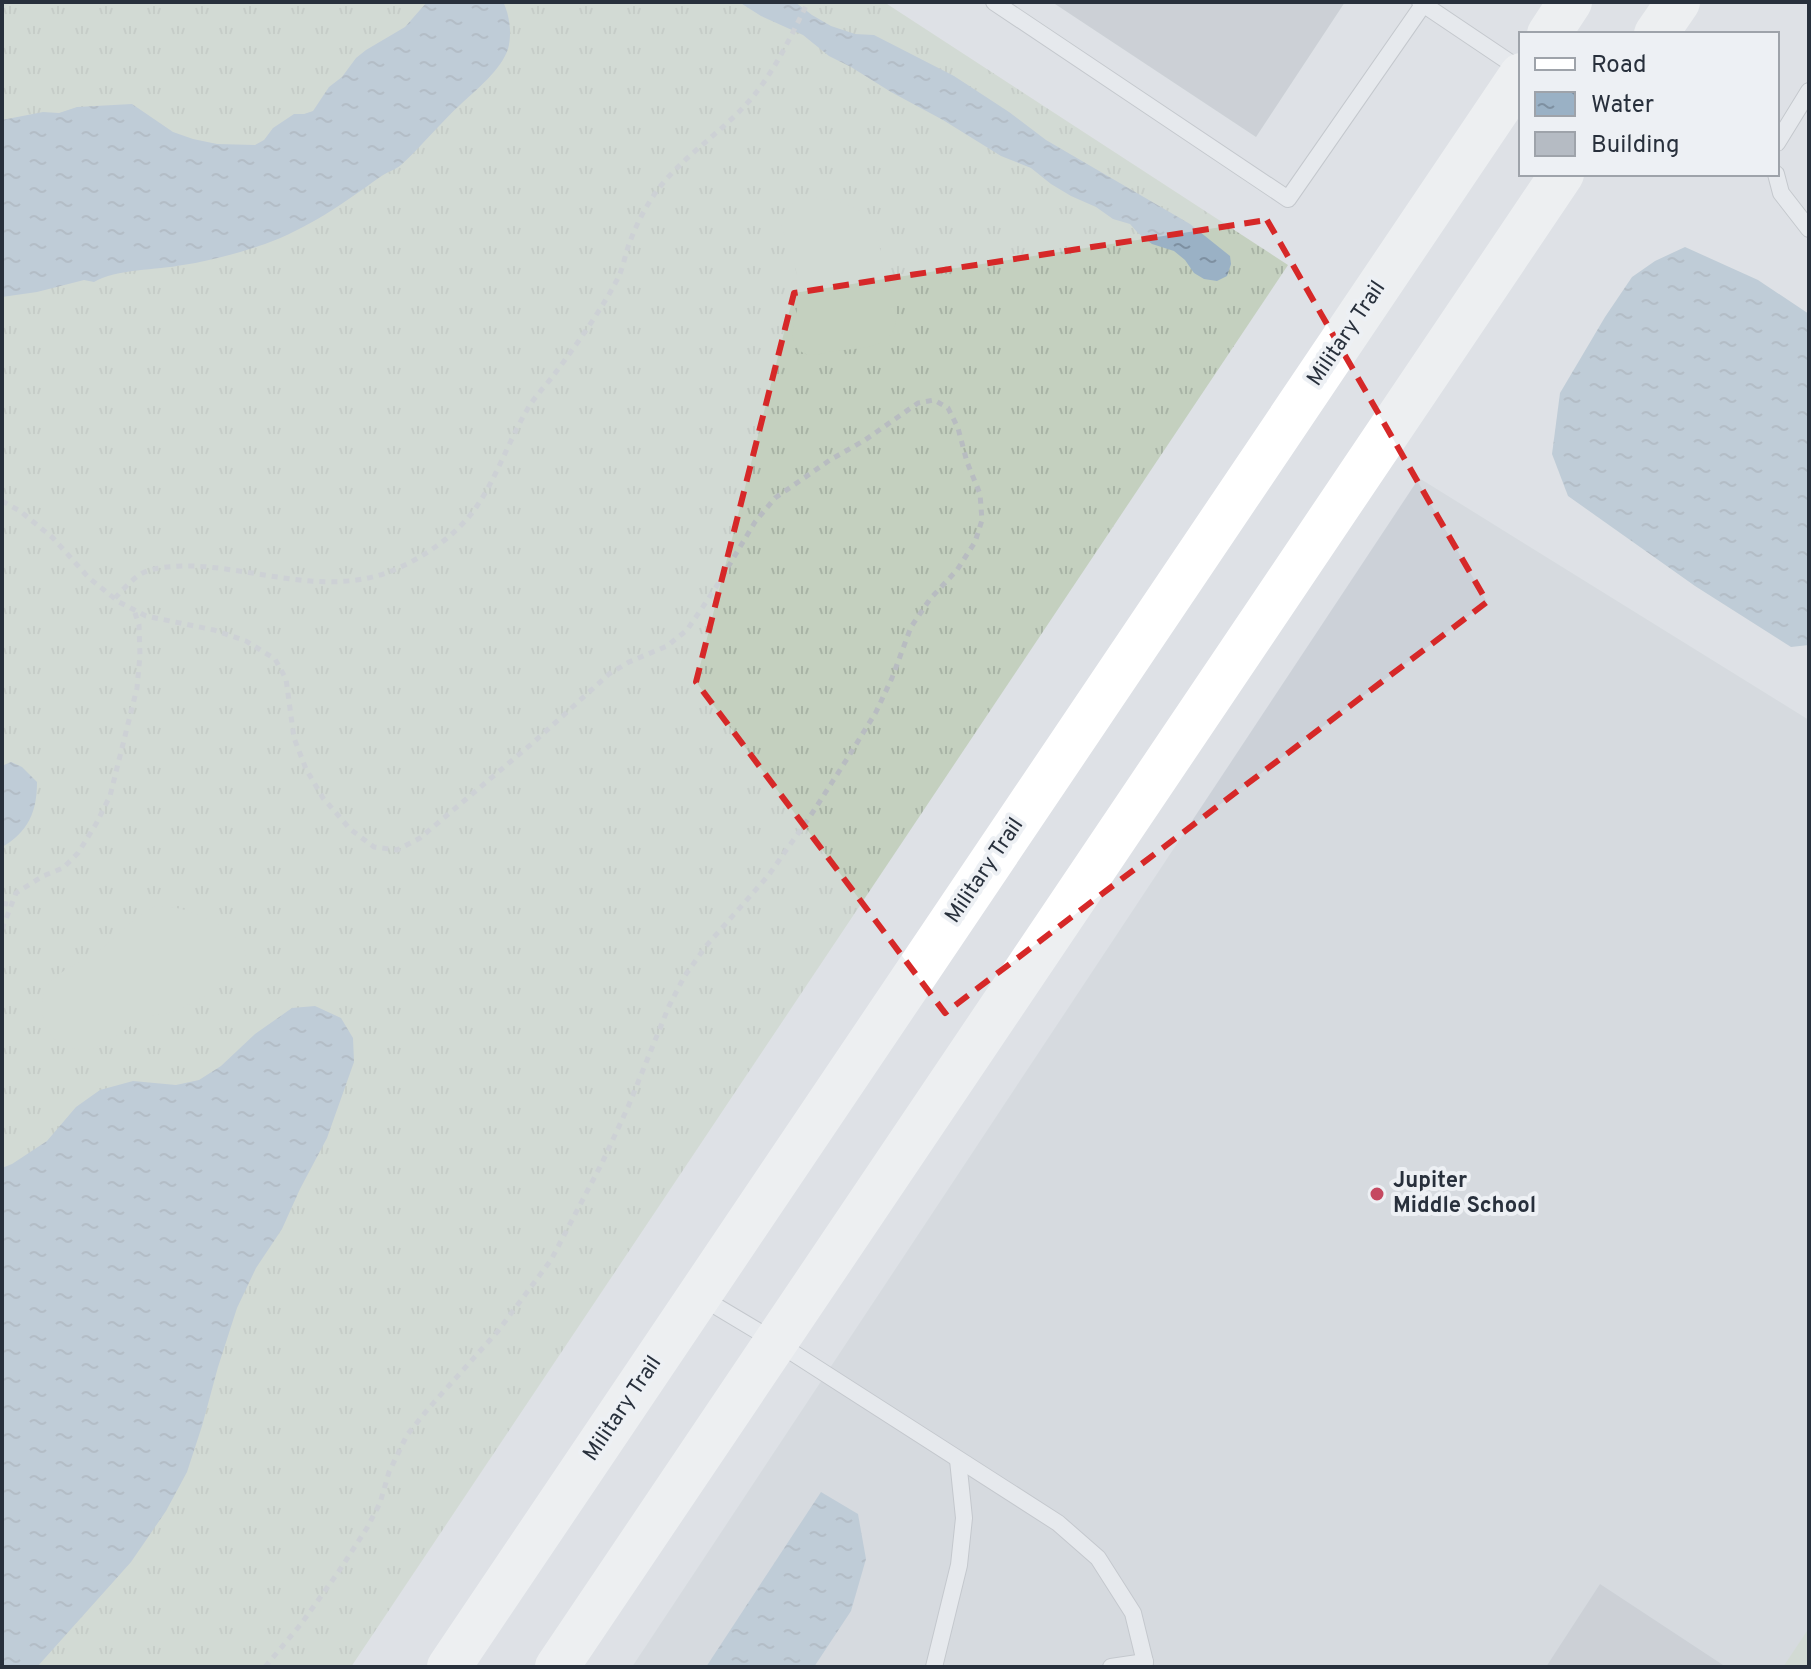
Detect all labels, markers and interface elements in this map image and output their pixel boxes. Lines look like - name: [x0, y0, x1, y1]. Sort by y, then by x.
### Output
- legend: [1519, 32, 1779, 176]
- text: Road: [1591, 51, 1647, 81]
- text: Water: [1591, 91, 1654, 121]
- text: Building: [1591, 131, 1680, 161]
- street label: Military Trail: [1302, 276, 1392, 392]
- street label: Military Trail: [940, 813, 1030, 929]
- place label: Jupiter Middle School: [1393, 1168, 1536, 1220]
- marker: Jupiter Middle School: [1368, 1185, 1386, 1203]
- street label: Military Trail: [578, 1351, 668, 1467]

